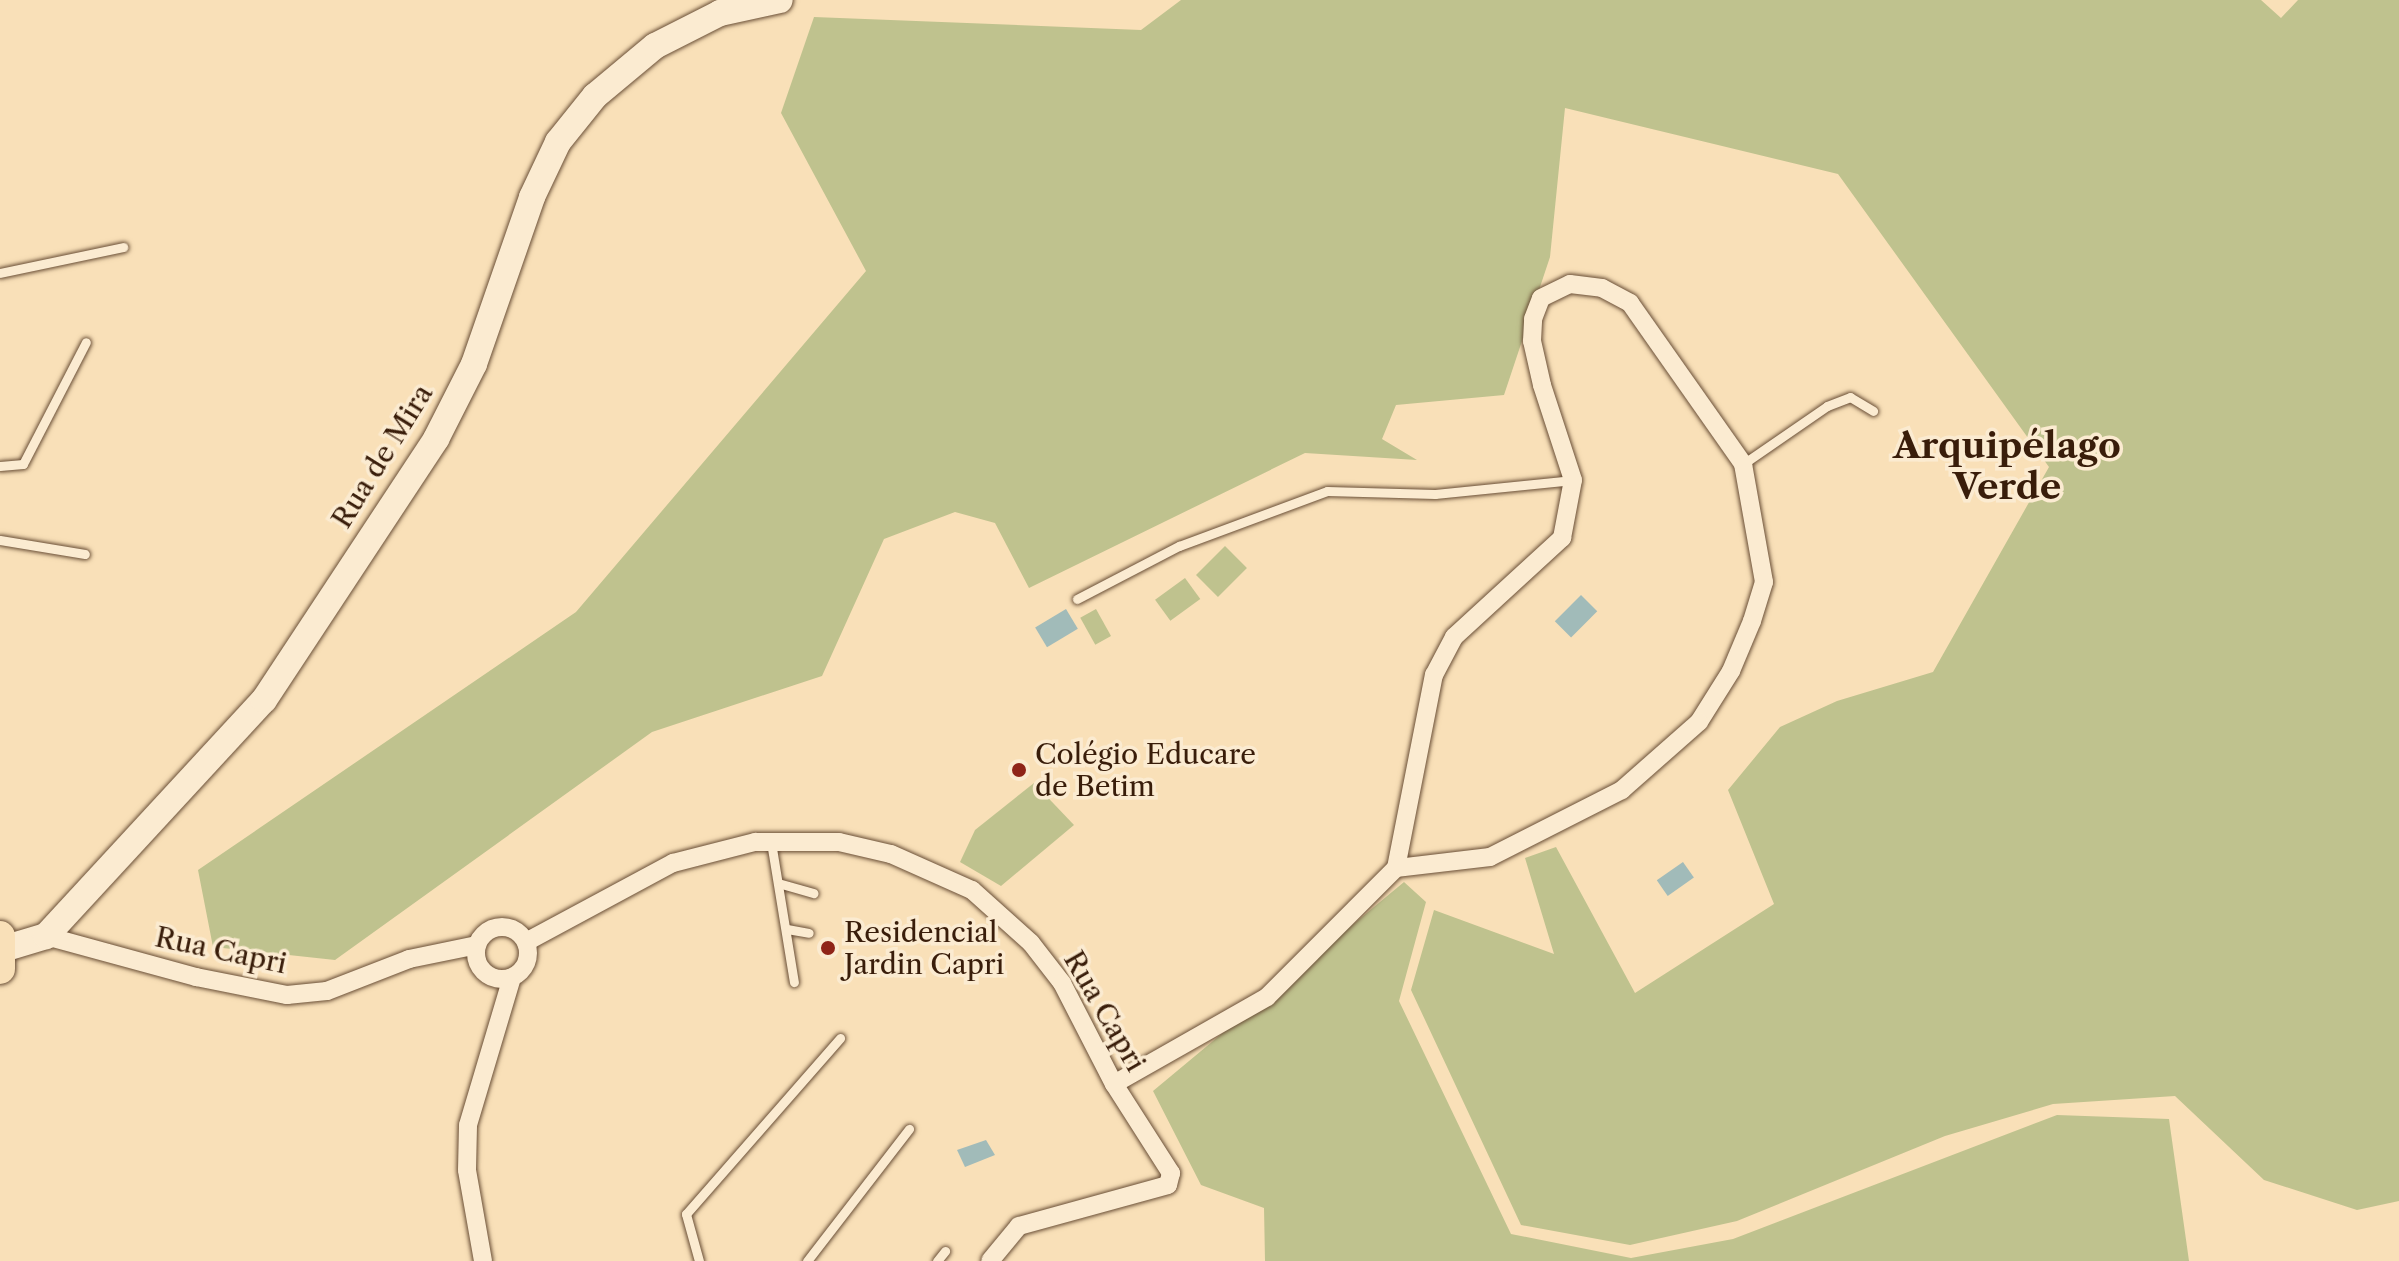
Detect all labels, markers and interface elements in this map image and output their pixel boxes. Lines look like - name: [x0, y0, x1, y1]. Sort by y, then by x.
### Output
- street label: Rua de Mira: [324, 378, 440, 534]
- district label: Arquipélago Verde: [1893, 423, 2121, 508]
- place label: Colégio Educare de Betim: [1035, 737, 1256, 803]
- marker: Colégio Educare de Betim: [1010, 761, 1028, 779]
- place label: Residencial Jardin Capri: [844, 915, 1004, 981]
- street label: Rua Capri: [152, 920, 290, 980]
- marker: Residencial Jardin Capri: [819, 939, 837, 957]
- street label: Rua Capri: [1057, 945, 1153, 1077]

